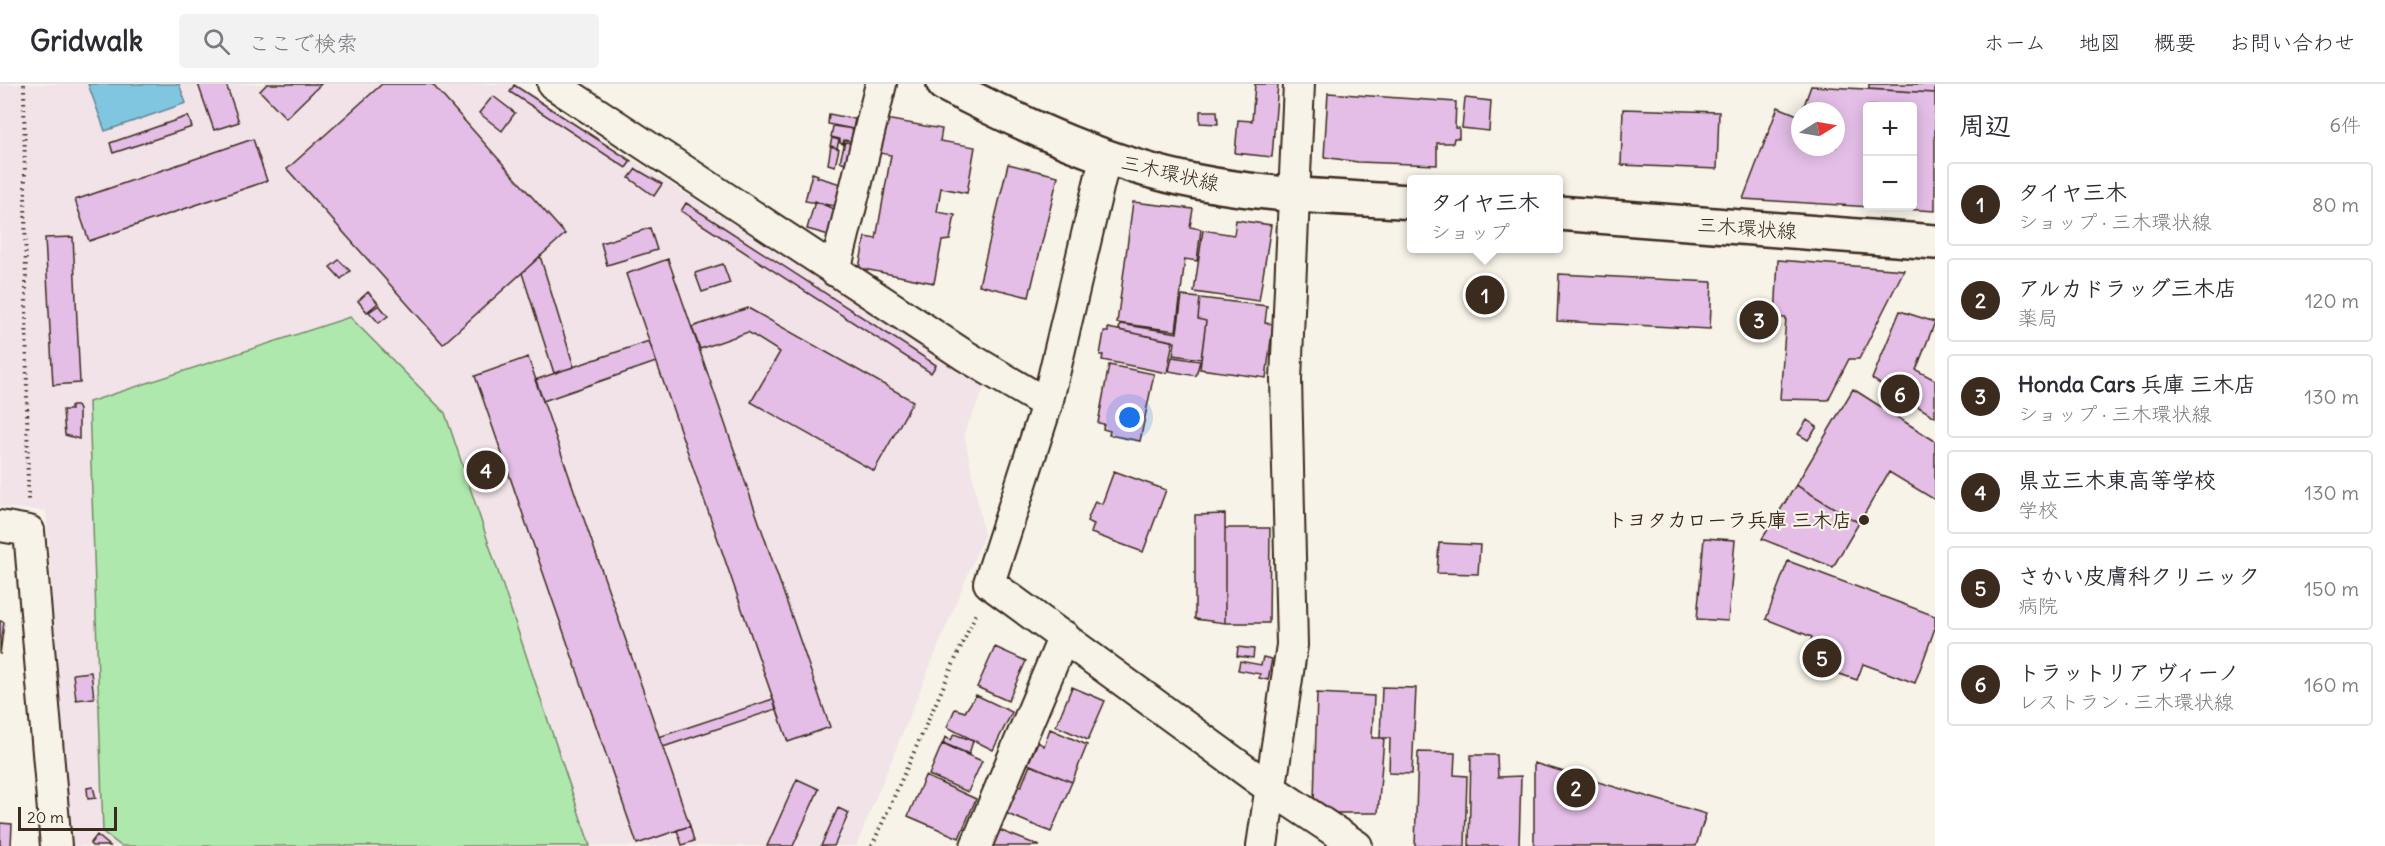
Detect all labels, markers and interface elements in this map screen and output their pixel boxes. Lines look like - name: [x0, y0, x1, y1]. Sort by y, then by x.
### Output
- search box: [179, 14, 599, 68]
- text: Gridwalk: [30, 23, 143, 59]
- icon: search: [200, 25, 233, 58]
- text: ここで検索: [248, 29, 358, 57]
- text: ホーム: [1984, 29, 2046, 56]
- text: 地図: [2079, 29, 2121, 56]
- text: 概要: [2154, 29, 2196, 56]
- text: お問い合わせ: [2229, 29, 2355, 56]
- north arrow: [1791, 102, 1845, 156]
- map controls: [1863, 102, 1917, 210]
- button: +: [1863, 102, 1917, 156]
- text: 周辺: [1959, 109, 2011, 142]
- text: 6件: [2329, 112, 2361, 137]
- street label: 三木環状線: [1119, 149, 1222, 196]
- button: −: [1863, 156, 1917, 210]
- popup: [1407, 175, 1563, 253]
- text: タイヤ三木: [2018, 178, 2127, 206]
- text: タイヤ三木: [1430, 188, 1540, 216]
- text: 1: [1977, 192, 1984, 217]
- text: 80 m: [2312, 192, 2359, 217]
- text: ショップ · 三木環状線: [2018, 209, 2211, 234]
- street label: 三木環状線: [1696, 212, 1798, 243]
- text: ショップ: [1430, 219, 1510, 244]
- pin: 1: [1466, 272, 1504, 318]
- text: アルカドラッグ三木店: [2018, 274, 2237, 302]
- text: 2: [1975, 288, 1986, 313]
- text: 120 m: [2305, 288, 2359, 313]
- pin: 3: [1740, 298, 1778, 342]
- text: 薬局: [2018, 305, 2058, 330]
- text: Honda Cars 兵庫 三木店: [2018, 370, 2256, 398]
- pin: 6: [1880, 372, 1920, 416]
- text: 3: [1975, 384, 1986, 409]
- text: 130 m: [2304, 384, 2359, 409]
- text: ショップ · 三木環状線: [2018, 401, 2211, 426]
- your location: [1115, 403, 1144, 432]
- pin: 4: [466, 448, 506, 492]
- text: 県立三木東高等学校: [2018, 466, 2216, 494]
- text: 4: [1975, 480, 1986, 505]
- text: 130 m: [2304, 480, 2359, 505]
- text: 学校: [2018, 497, 2058, 522]
- place label: トヨタカローラ兵庫 三木店: [1607, 507, 1852, 532]
- marker: トヨタカローラ兵庫 三木店: [1857, 513, 1871, 527]
- text: さかい皮膚科クリニック: [2018, 562, 2260, 590]
- text: 5: [1975, 576, 1986, 601]
- text: 150 m: [2304, 576, 2359, 601]
- text: 病院: [2018, 593, 2058, 618]
- pin: 5: [1802, 636, 1842, 680]
- text: トラットリア ヴィーノ: [2018, 658, 2240, 686]
- text: 6: [1975, 672, 1986, 697]
- text: 160 m: [2304, 672, 2359, 697]
- text: レストラン · 三木環状線: [2018, 689, 2234, 714]
- pin: 2: [1556, 766, 1596, 810]
- scale bar: [18, 804, 117, 832]
- text: 20 m: [27, 807, 64, 827]

